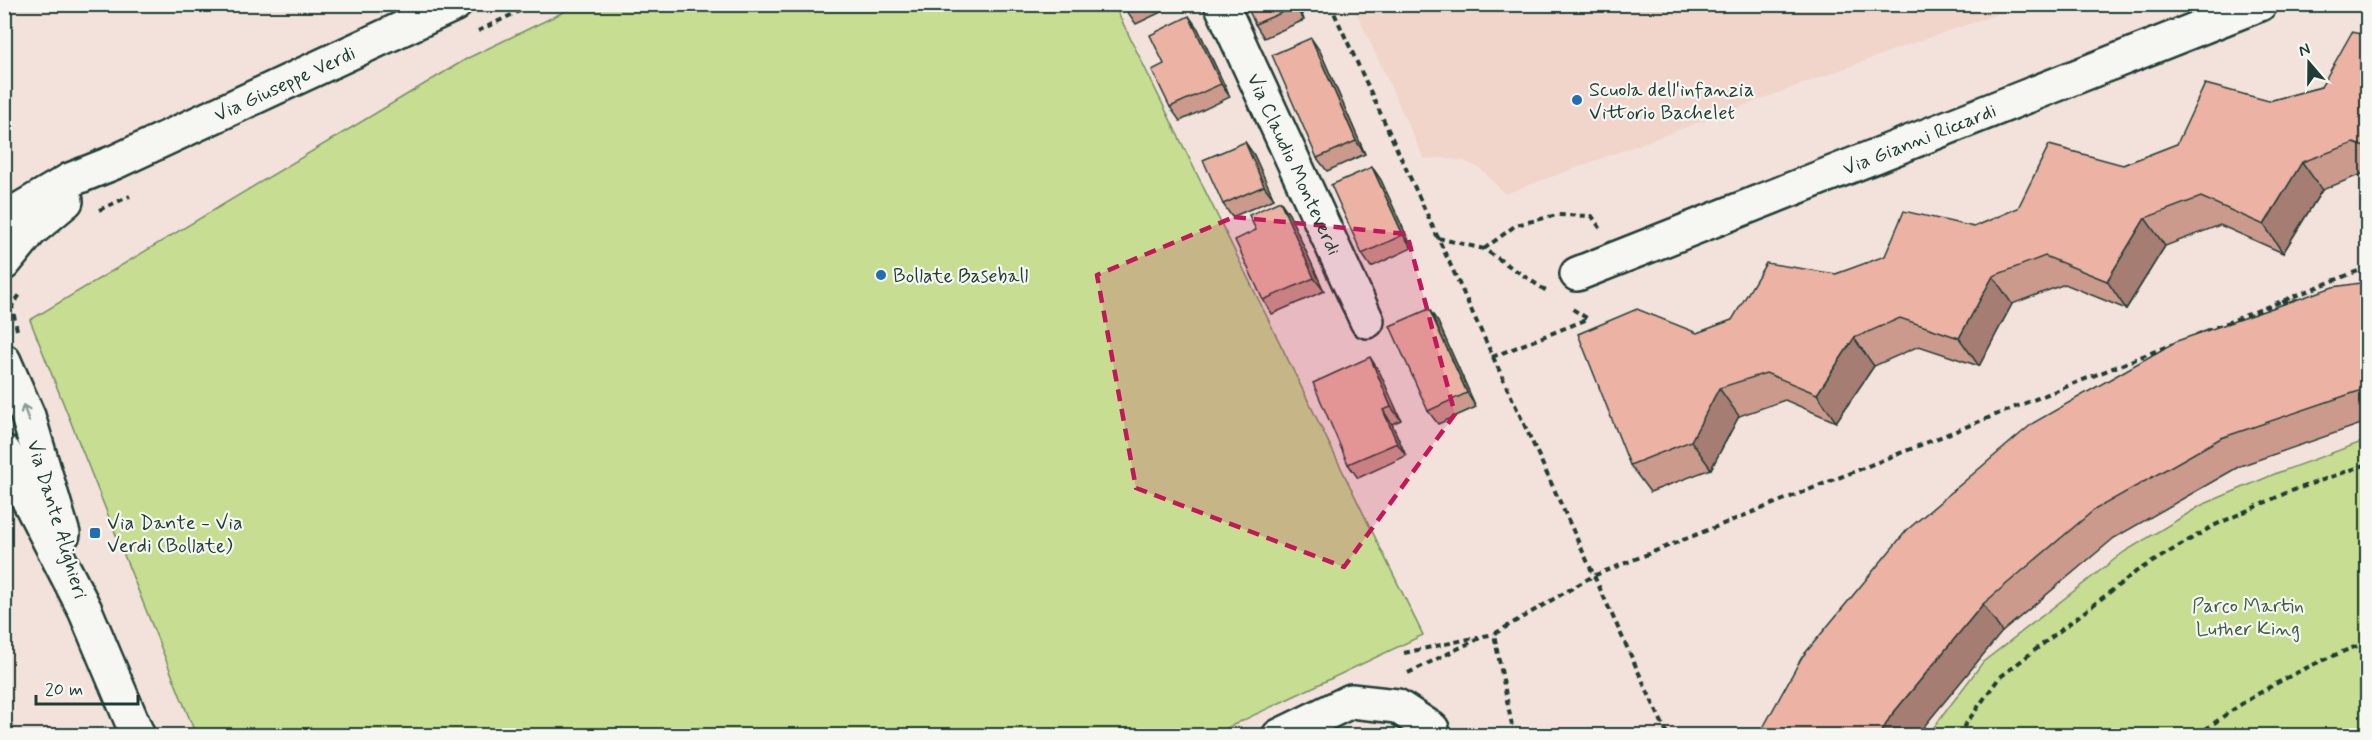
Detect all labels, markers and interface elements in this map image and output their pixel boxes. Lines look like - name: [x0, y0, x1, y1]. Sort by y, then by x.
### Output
- north arrow: [2279, 33, 2339, 93]
- text: N: [2296, 39, 2313, 62]
- street label: Via Giuseppe Verdi: [210, 40, 360, 129]
- street label: Via Claudio Monteverdi: [1240, 69, 1347, 260]
- place label: Scuola dell'infanzia Vittorio Bachelet: [1589, 77, 1754, 127]
- marker: Scuola dell'infanzia Vittorio Bachelet: [1570, 93, 1584, 107]
- street label: Via Gianni Riccardi: [1839, 98, 2000, 183]
- place label: Bollate Baseball: [893, 263, 1028, 290]
- marker: Bollate Baseball: [874, 268, 888, 282]
- one-way arrow: [20, 404, 31, 423]
- street label: Via Dante Alighieri: [20, 437, 94, 602]
- place label: Via Dante - Via Verdi (Bollate): [107, 510, 243, 560]
- marker: Via Dante - Via Verdi (Bollate): [88, 526, 102, 540]
- park label: Parco Martin Luther King: [2192, 593, 2304, 643]
- scale bar: [36, 668, 138, 706]
- text: 20 m: [45, 678, 83, 702]

